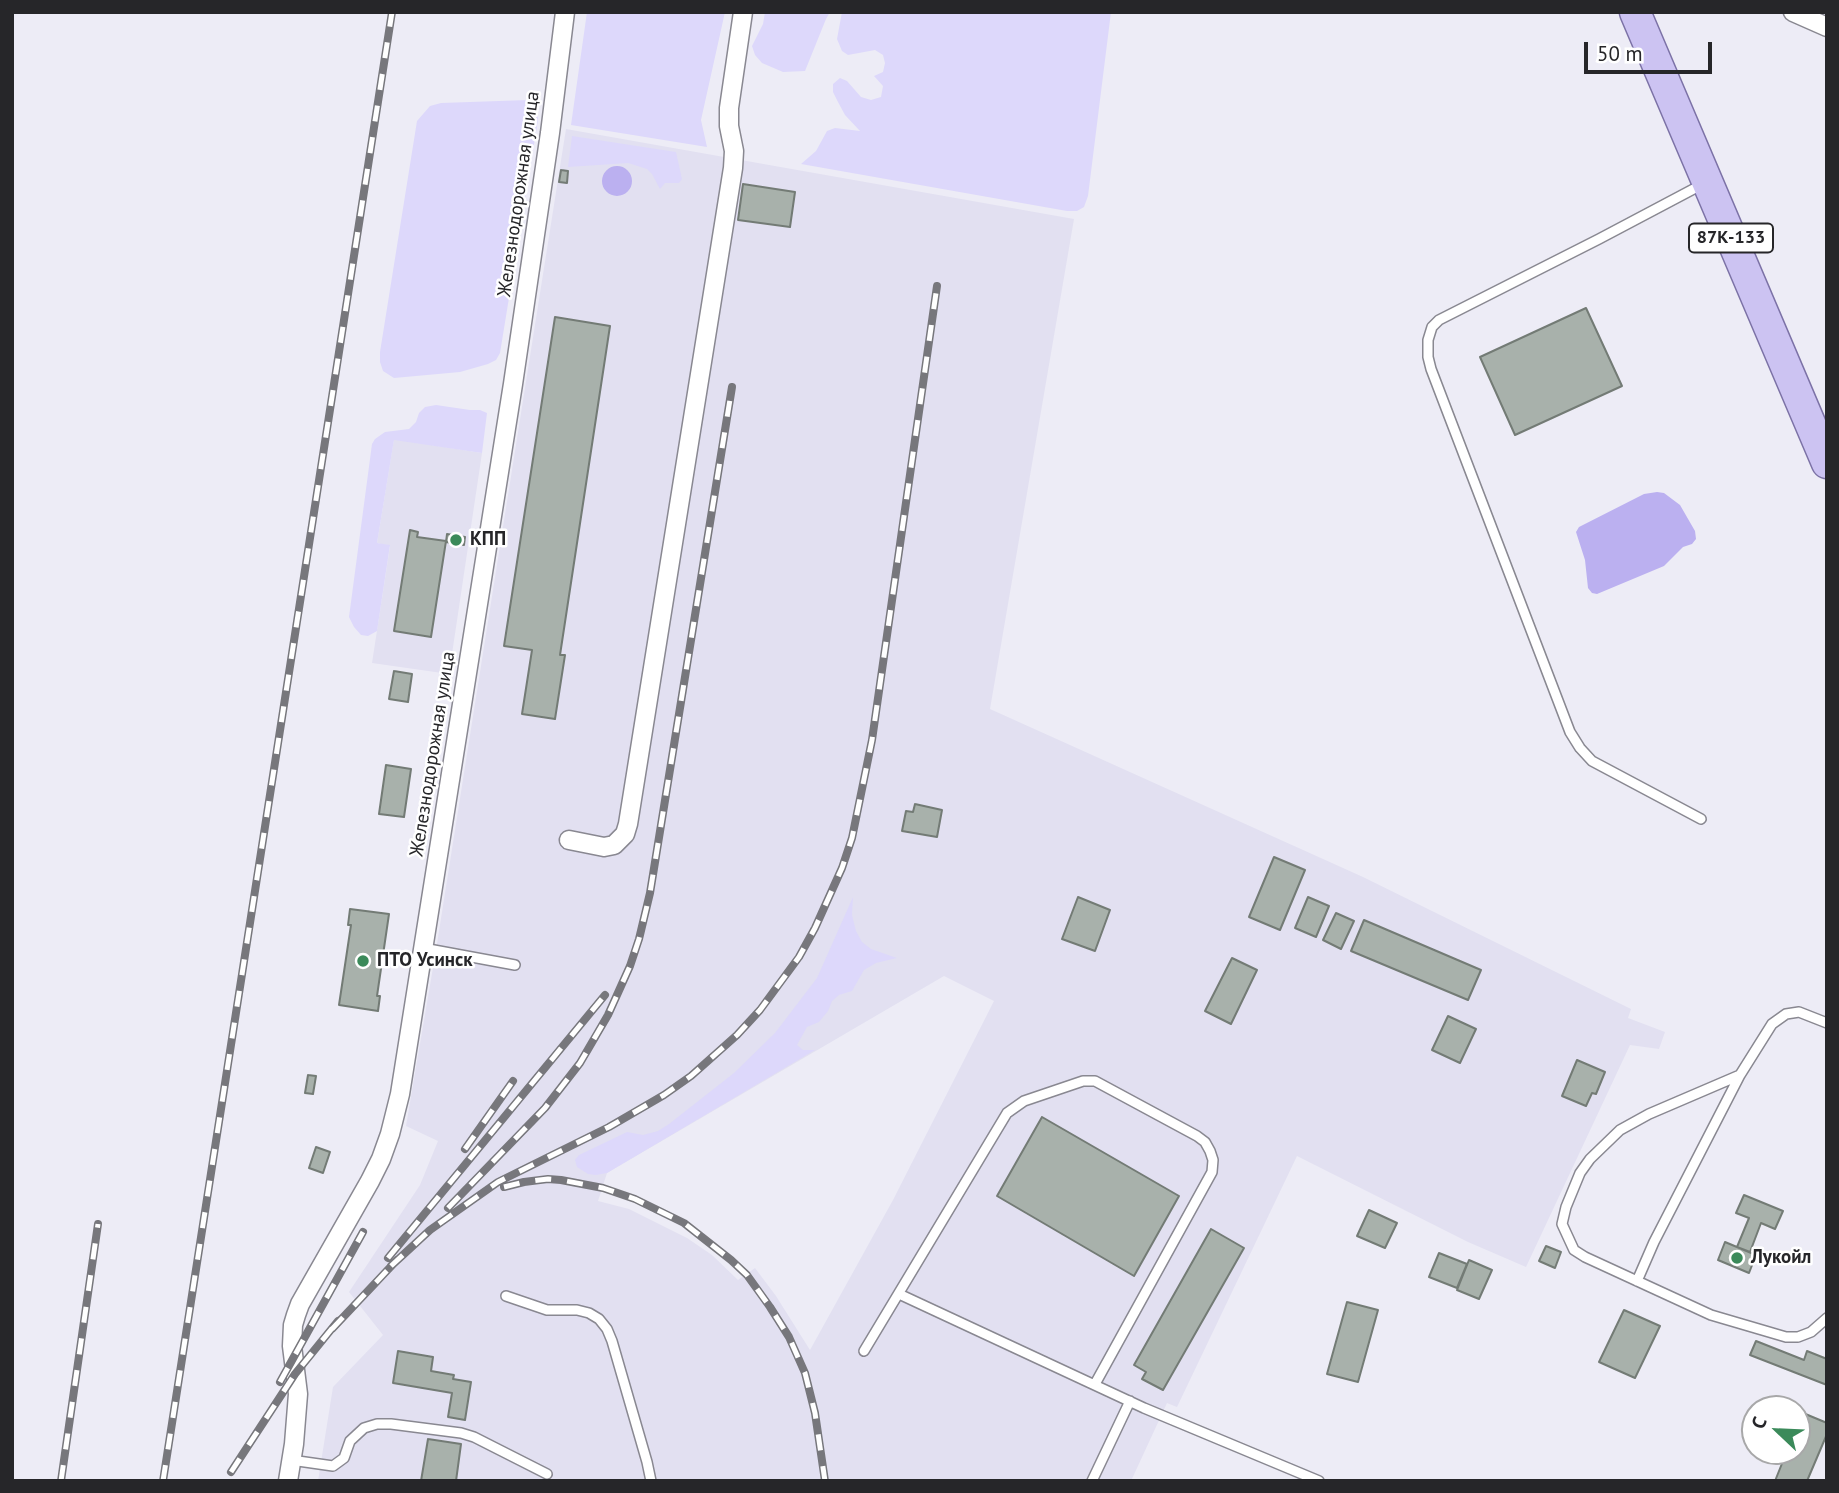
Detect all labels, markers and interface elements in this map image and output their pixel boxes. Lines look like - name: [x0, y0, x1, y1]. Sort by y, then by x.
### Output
- scale bar: [1587, 28, 1715, 72]
- text: 50 m: [1597, 40, 1643, 67]
- street label: Железнодорожная улица: [493, 90, 545, 298]
- road number: 87К-133: [1689, 224, 1773, 252]
- place label: КПП: [470, 529, 506, 551]
- marker: КПП: [448, 532, 464, 548]
- street label: Железнодорожная улица: [406, 650, 460, 858]
- place label: ПТО Усинск: [377, 950, 472, 972]
- marker: ПТО Усинск: [355, 953, 371, 969]
- place label: Лукойл: [1751, 1247, 1811, 1269]
- marker: Лукойл: [1729, 1250, 1745, 1266]
- north arrow: [1741, 1395, 1811, 1465]
- text: С: [1745, 1413, 1772, 1432]

